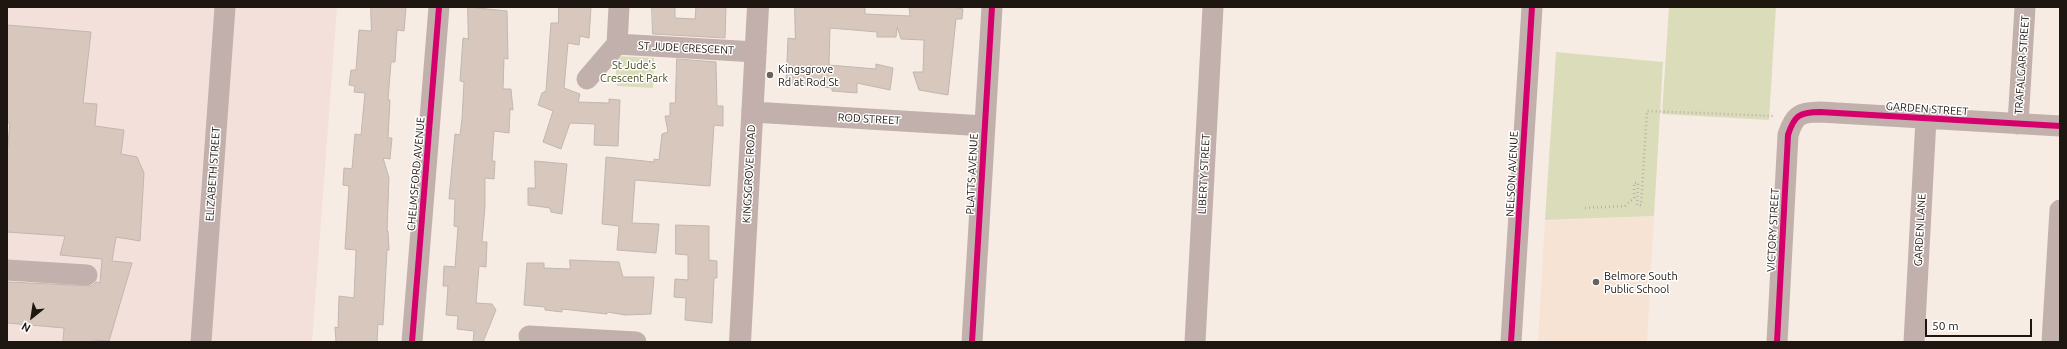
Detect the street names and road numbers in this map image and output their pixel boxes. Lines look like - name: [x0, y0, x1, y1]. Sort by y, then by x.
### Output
- street label: TRAFALGAR STREET: [2012, 15, 2032, 115]
- street label: ST JUDE CRESCENT: [638, 39, 734, 57]
- street label: GARDEN STREET: [1885, 100, 1969, 118]
- street label: ROD STREET: [837, 111, 901, 127]
- street label: CHELMSFORD AVENUE: [404, 117, 428, 231]
- street label: KINGSGROVE ROAD: [740, 124, 758, 224]
- street label: ELIZABETH STREET: [203, 126, 223, 222]
- street label: NELSON AVENUE: [1503, 131, 1521, 217]
- street label: PLATTS AVENUE: [963, 133, 981, 215]
- street label: LIBERTY STREET: [1195, 133, 1213, 215]
- street label: VICTORY STREET: [1764, 188, 1782, 272]
- street label: GARDEN LANE: [1912, 193, 1928, 267]

